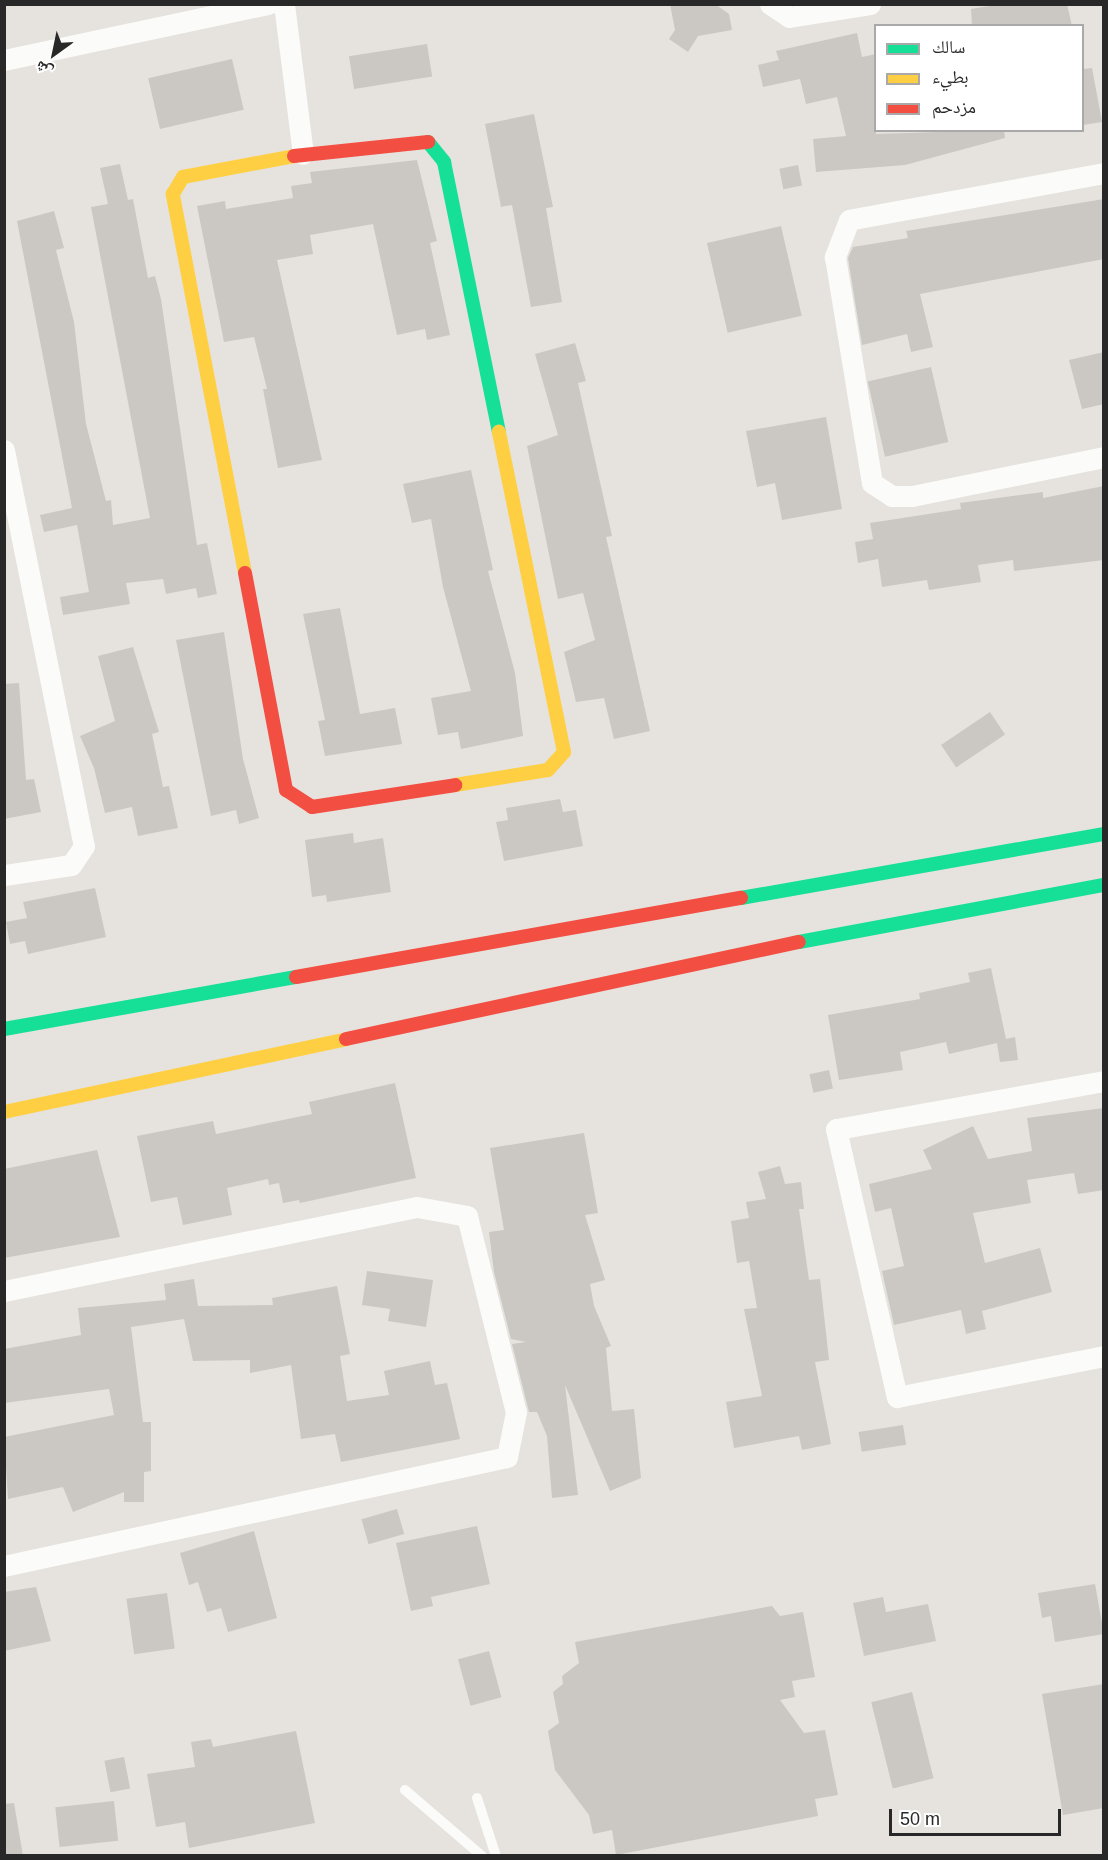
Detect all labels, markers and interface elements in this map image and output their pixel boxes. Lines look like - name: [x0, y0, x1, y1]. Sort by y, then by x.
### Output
- north arrow: [24, 24, 84, 84]
- legend: [874, 24, 1084, 132]
- text: سالك: [932, 37, 965, 57]
- text: ش: [32, 58, 56, 81]
- text: بطيء: [932, 67, 969, 87]
- text: مزدحم: [932, 97, 976, 117]
- scale bar: [892, 1797, 1064, 1835]
- text: 50 m: [900, 1809, 940, 1829]

